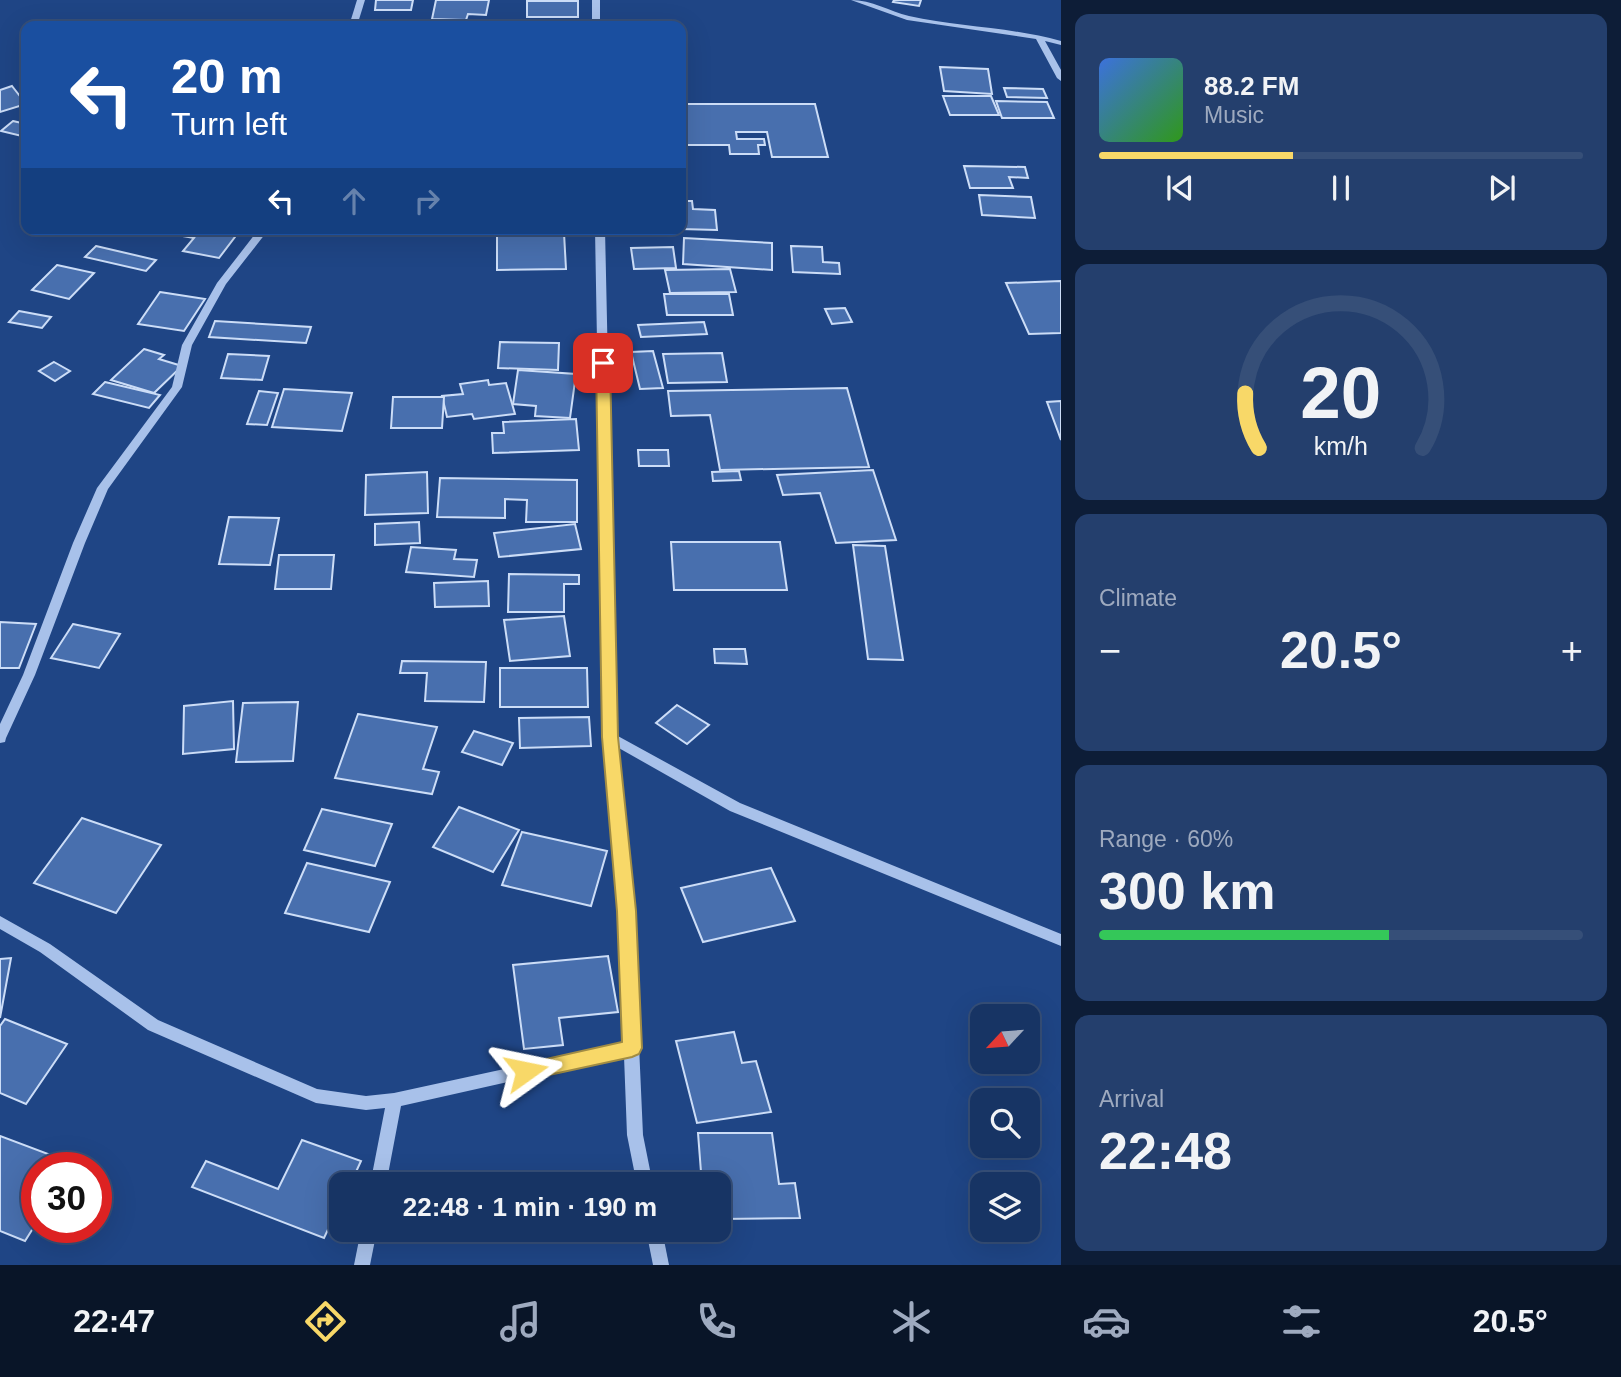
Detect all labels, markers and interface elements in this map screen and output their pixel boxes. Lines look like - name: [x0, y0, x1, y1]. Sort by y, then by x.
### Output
- icon: left: [56, 49, 147, 140]
- text: 20 m: [171, 49, 283, 103]
- text: 88.2 FM: [1204, 71, 1299, 101]
- text: Music: [1204, 102, 1264, 128]
- text: Turn left: [171, 106, 287, 142]
- icon: previous: [1161, 169, 1199, 207]
- icon: pause: [1322, 169, 1360, 207]
- icon: next: [1483, 169, 1521, 207]
- icon: left: [262, 182, 300, 220]
- icon: ahead: [335, 182, 373, 220]
- icon: right: [408, 182, 446, 220]
- pin: [573, 333, 633, 393]
- icon: arrive: [584, 344, 622, 382]
- text: 20: [1301, 353, 1381, 434]
- text: km/h: [1314, 432, 1368, 460]
- text: Climate: [1099, 585, 1177, 611]
- text: 20.5°: [1280, 621, 1402, 679]
- text: −: [1099, 630, 1121, 672]
- text: +: [1561, 630, 1583, 672]
- text: Range · 60%: [1099, 826, 1233, 852]
- text: 300 km: [1099, 862, 1275, 920]
- north arrow: [970, 1004, 1040, 1074]
- map controls: [970, 1004, 1040, 1242]
- position arrow: [489, 1034, 563, 1108]
- text: Arrival: [1099, 1086, 1164, 1112]
- button: search: [970, 1088, 1040, 1158]
- text: 22:48: [1099, 1122, 1232, 1180]
- speed limit sign: 30: [21, 1152, 112, 1243]
- button: layers: [970, 1172, 1040, 1242]
- text: 22:48 · 1 min · 190 m: [403, 1192, 657, 1222]
- icon: directions: [301, 1297, 350, 1346]
- icon: music: [496, 1297, 545, 1346]
- icon: phone: [692, 1297, 741, 1346]
- icon: climate: [887, 1297, 936, 1346]
- icon: car: [1082, 1297, 1131, 1346]
- icon: filters: [1277, 1297, 1326, 1346]
- text: 22:47: [73, 1303, 155, 1339]
- text: 20.5°: [1473, 1303, 1548, 1339]

